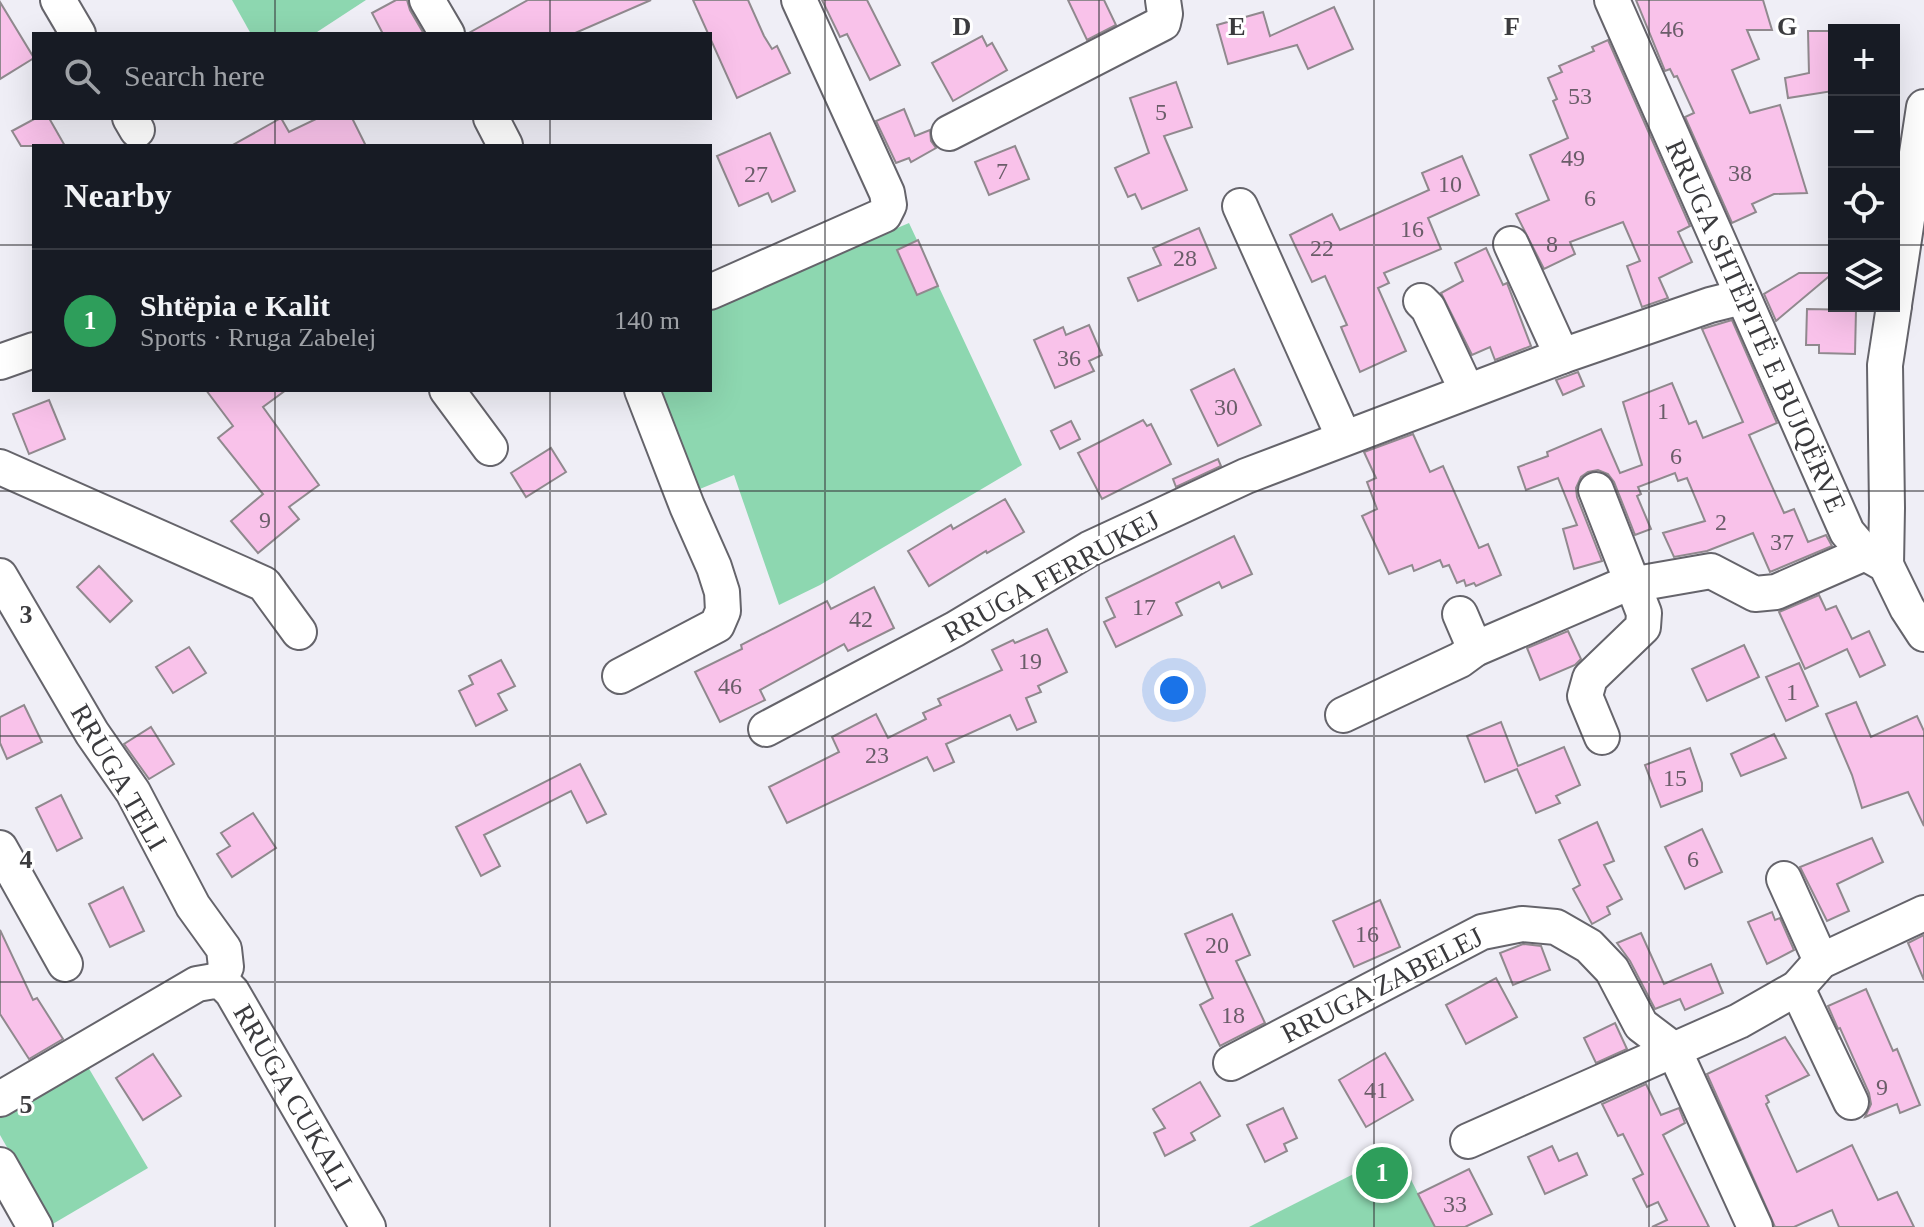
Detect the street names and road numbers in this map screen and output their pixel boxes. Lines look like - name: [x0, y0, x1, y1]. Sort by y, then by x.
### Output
- street label: RRUGA SHTËPITË E BUJQËRVE: [1660, 135, 1852, 517]
- street label: RRUGA FERRUKEJ: [938, 504, 1164, 648]
- street label: RRUGA TELI: [65, 698, 173, 856]
- street label: RRUGA ZABELEJ: [1276, 921, 1488, 1049]
- street label: RRUGA CUKALI: [227, 999, 359, 1195]

